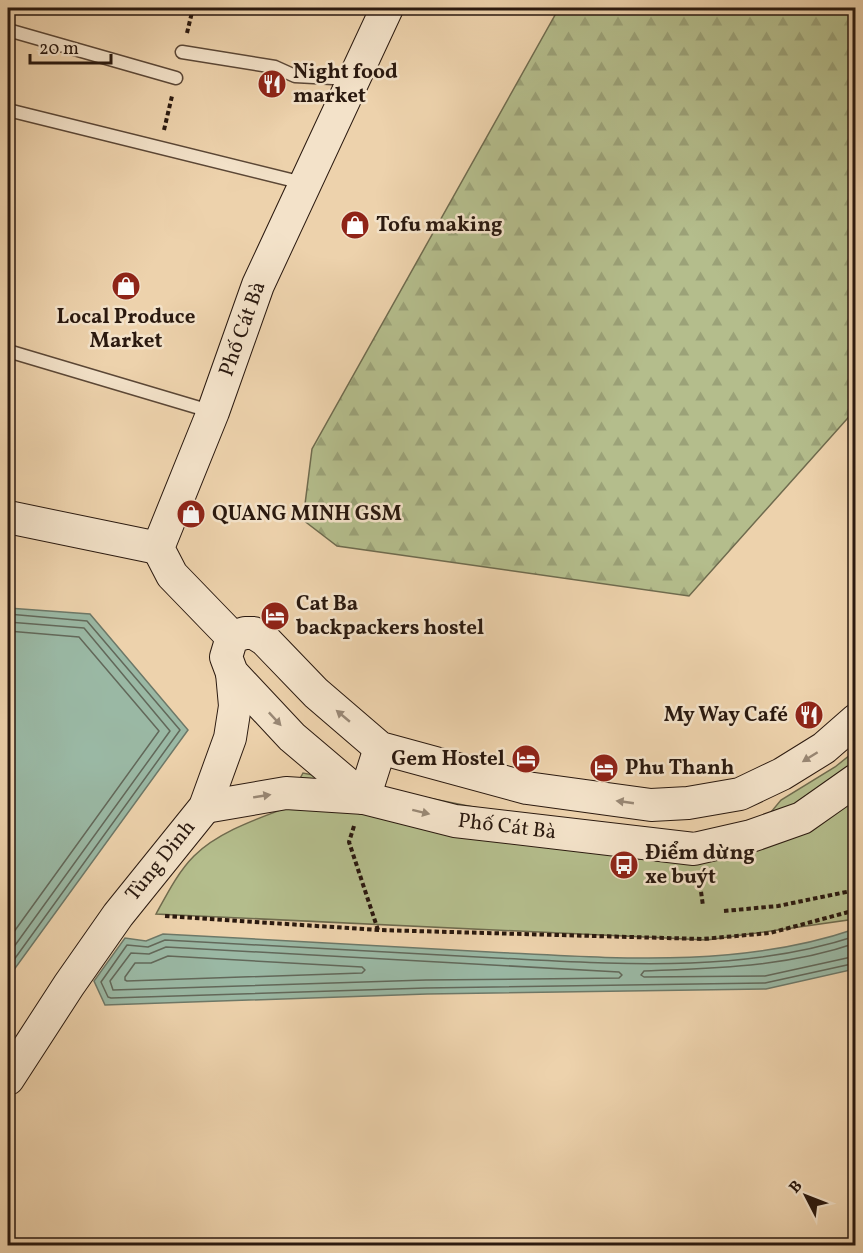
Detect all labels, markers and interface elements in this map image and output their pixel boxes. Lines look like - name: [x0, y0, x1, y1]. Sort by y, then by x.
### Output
- scale bar: [30, 27, 111, 65]
- text: 20 m: [39, 37, 79, 62]
- place label: Night food market: [293, 58, 398, 111]
- restaurant icon: Night food market: [256, 68, 288, 100]
- shop icon: Tofu making: [339, 209, 371, 241]
- place label: Tofu making: [376, 211, 503, 240]
- shop icon: Local Produce Market: [110, 270, 142, 302]
- street label: Phố Cát Bà: [212, 277, 274, 381]
- place label: Local Produce Market: [57, 303, 195, 356]
- shop icon: QUANG MINH GSM: [175, 498, 207, 530]
- place label: QUANG MINH GSM: [212, 500, 402, 529]
- place label: Cat Ba backpackers hostel: [296, 590, 484, 643]
- hotel icon: Cat Ba backpackers hostel: [259, 600, 291, 632]
- restaurant icon: My Way Café: [793, 699, 825, 731]
- place label: My Way Café: [664, 701, 788, 730]
- one-way arrow: [335, 710, 351, 723]
- one-way arrow: [268, 711, 281, 726]
- hotel icon: Gem Hostel: [510, 743, 542, 775]
- place label: Gem Hostel: [391, 745, 505, 774]
- one-way arrow: [802, 751, 818, 762]
- hotel icon: Phu Thanh: [588, 752, 620, 784]
- place label: Phu Thanh: [625, 754, 735, 783]
- one-way arrow: [253, 792, 272, 801]
- one-way arrow: [616, 797, 635, 806]
- street label: Phố Cát Bà: [456, 807, 558, 847]
- one-way arrow: [411, 808, 430, 818]
- street label: Tùng Dinh: [119, 814, 203, 908]
- place label: Điểm dừng xe buýt: [645, 839, 755, 892]
- bus stop icon: Điểm dừng xe buýt: [608, 849, 640, 881]
- north arrow: [776, 1166, 836, 1226]
- text: B: [785, 1176, 808, 1199]

